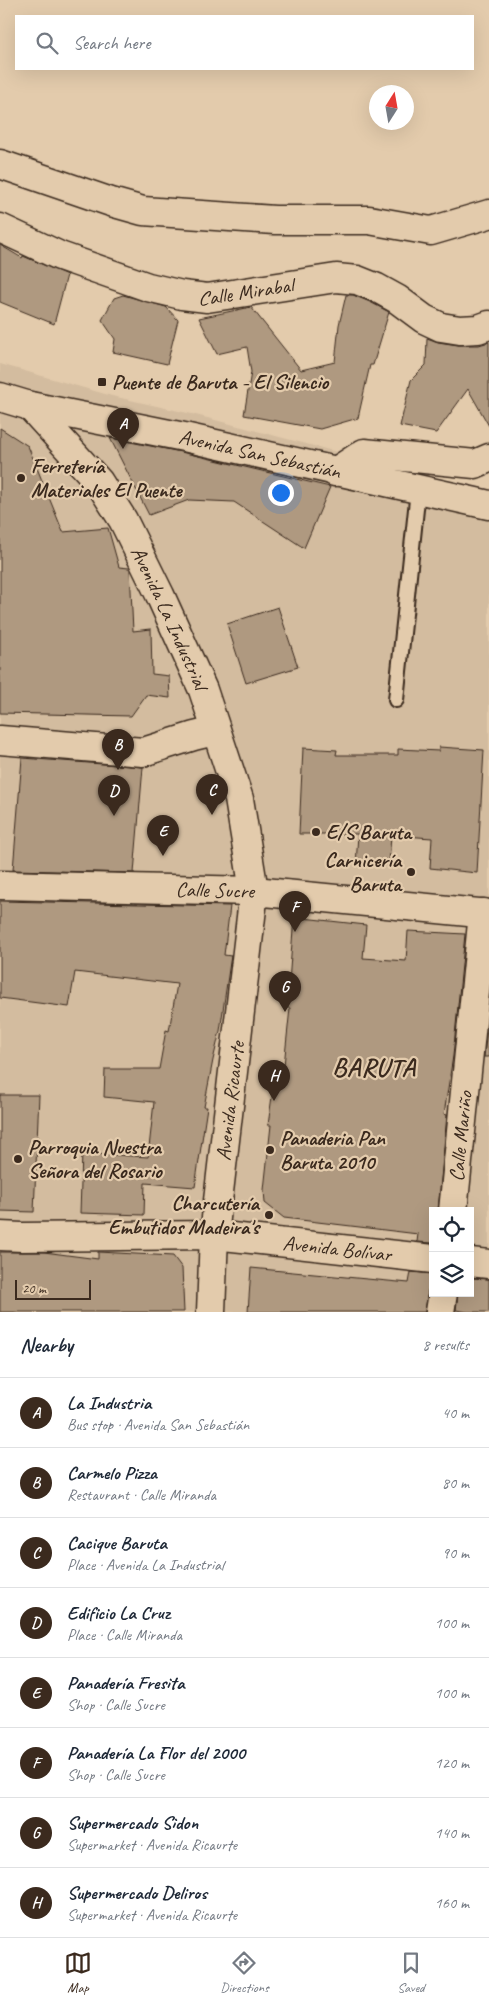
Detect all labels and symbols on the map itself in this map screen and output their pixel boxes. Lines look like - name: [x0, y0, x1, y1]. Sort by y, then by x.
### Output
- north arrow: [369, 85, 414, 130]
- street label: Calle Mirabal: [197, 271, 298, 311]
- place label: Puente de Baruta - El Silencio: [112, 369, 330, 395]
- marker: Puente de Baruta - El Silencio: [96, 376, 108, 388]
- pin: A: [107, 408, 139, 449]
- street label: Avenida San Sebastián: [176, 423, 344, 485]
- place label: Ferretería Materiales El Puente: [31, 453, 183, 503]
- marker: Ferretería Materiales El Puente: [15, 472, 27, 484]
- your location: [268, 480, 294, 506]
- street label: Avenida La Industrial: [125, 542, 215, 697]
- pin: B: [102, 729, 134, 770]
- pin: C: [196, 774, 228, 815]
- pin: D: [98, 775, 130, 816]
- pin: E: [147, 815, 179, 856]
- place label: E/S Baruta: [326, 819, 413, 845]
- marker: E/S Baruta: [310, 826, 322, 838]
- place label: Carnicería Baruta: [324, 847, 403, 897]
- marker: Carnicería Baruta: [405, 866, 417, 878]
- street label: Calle Sucre: [175, 876, 257, 904]
- pin: F: [279, 891, 311, 932]
- pin: G: [269, 971, 301, 1012]
- street label: Avenida Ricaurte: [210, 1038, 250, 1162]
- district label: BARUTA: [332, 1051, 416, 1084]
- pin: H: [258, 1060, 290, 1101]
- street label: Calle Mariño: [443, 1089, 478, 1183]
- place label: Panaderia Pan Baruta 2010: [280, 1125, 386, 1175]
- place label: Parroquia Nuestra Señora del Rosario: [28, 1134, 163, 1184]
- marker: Panaderia Pan Baruta 2010: [264, 1144, 276, 1156]
- marker: Parroquia Nuestra Señora del Rosario: [12, 1153, 24, 1165]
- place label: Charcutería Embutidos Madeira's: [108, 1190, 262, 1240]
- marker: Charcutería Embutidos Madeira's: [263, 1209, 275, 1221]
- street label: Avenida Bolívar: [282, 1230, 394, 1268]
- scale bar: [15, 1277, 91, 1300]

